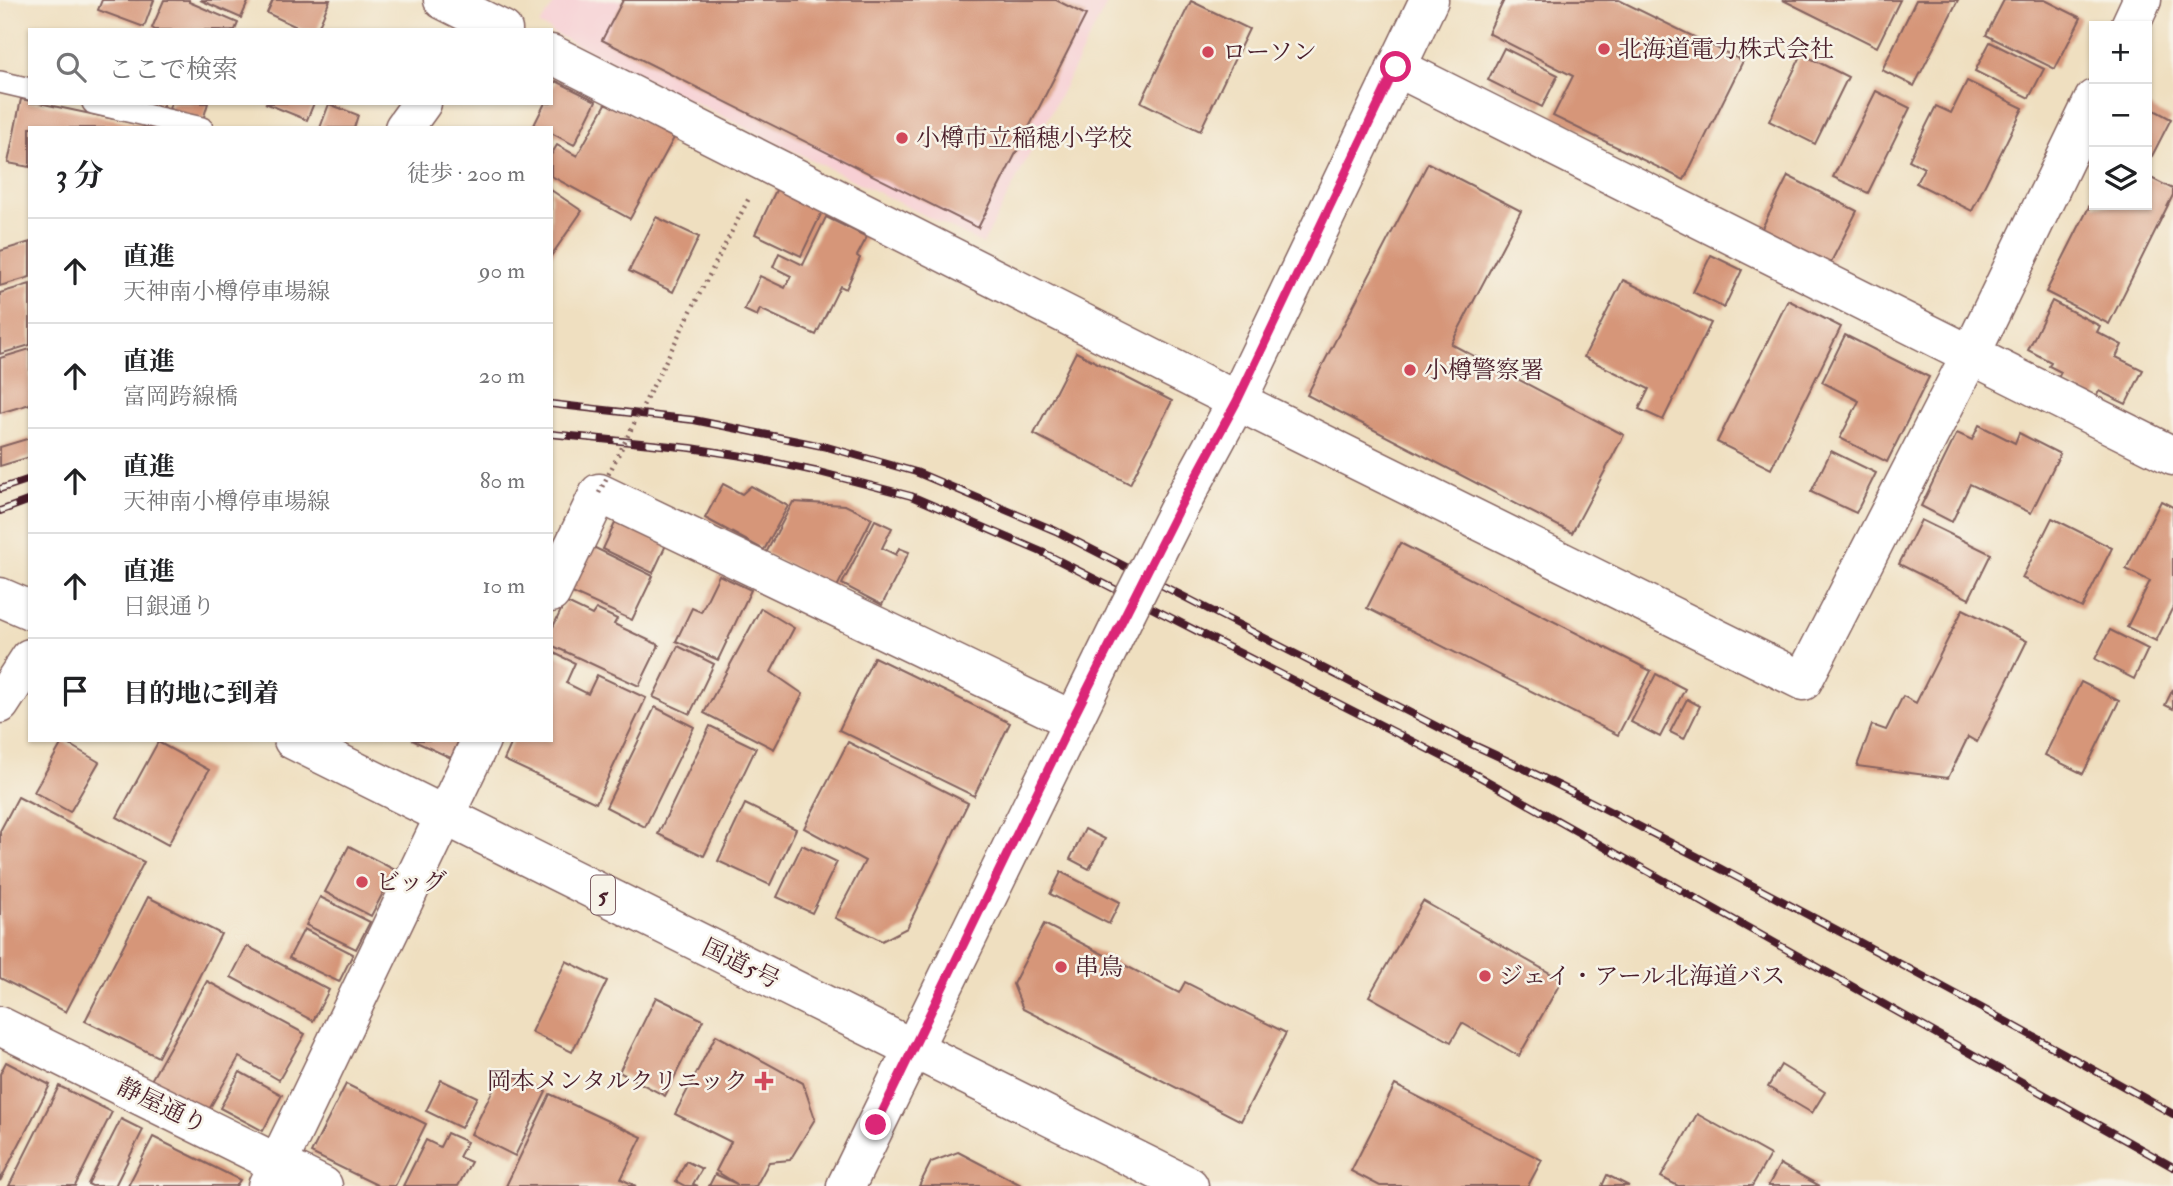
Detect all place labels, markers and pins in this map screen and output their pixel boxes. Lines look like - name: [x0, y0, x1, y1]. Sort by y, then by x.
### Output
- place label: 北海道電力株式会社: [1618, 34, 1834, 65]
- place label: ローソン: [1222, 37, 1317, 68]
- marker: 北海道電力株式会社: [1596, 41, 1612, 57]
- marker: ローソン: [1200, 44, 1216, 60]
- place label: 小樽市立稲穂小学校: [916, 123, 1132, 154]
- marker: 小樽市立稲穂小学校: [894, 130, 910, 146]
- place label: 小樽警察署: [1424, 355, 1544, 386]
- marker: 小樽警察署: [1402, 362, 1418, 378]
- place label: ビッグ: [376, 867, 447, 898]
- marker: ビッグ: [354, 874, 370, 890]
- place label: 串鳥: [1075, 952, 1123, 983]
- marker: 串鳥: [1053, 959, 1069, 975]
- place label: ジェイ・アール北海道バス: [1499, 961, 1785, 992]
- marker: ジェイ・アール北海道バス: [1477, 968, 1493, 984]
- place label: 岡本メンタルクリニック: [487, 1066, 748, 1097]
- marker: 岡本メンタルクリニック: [754, 1071, 774, 1091]

